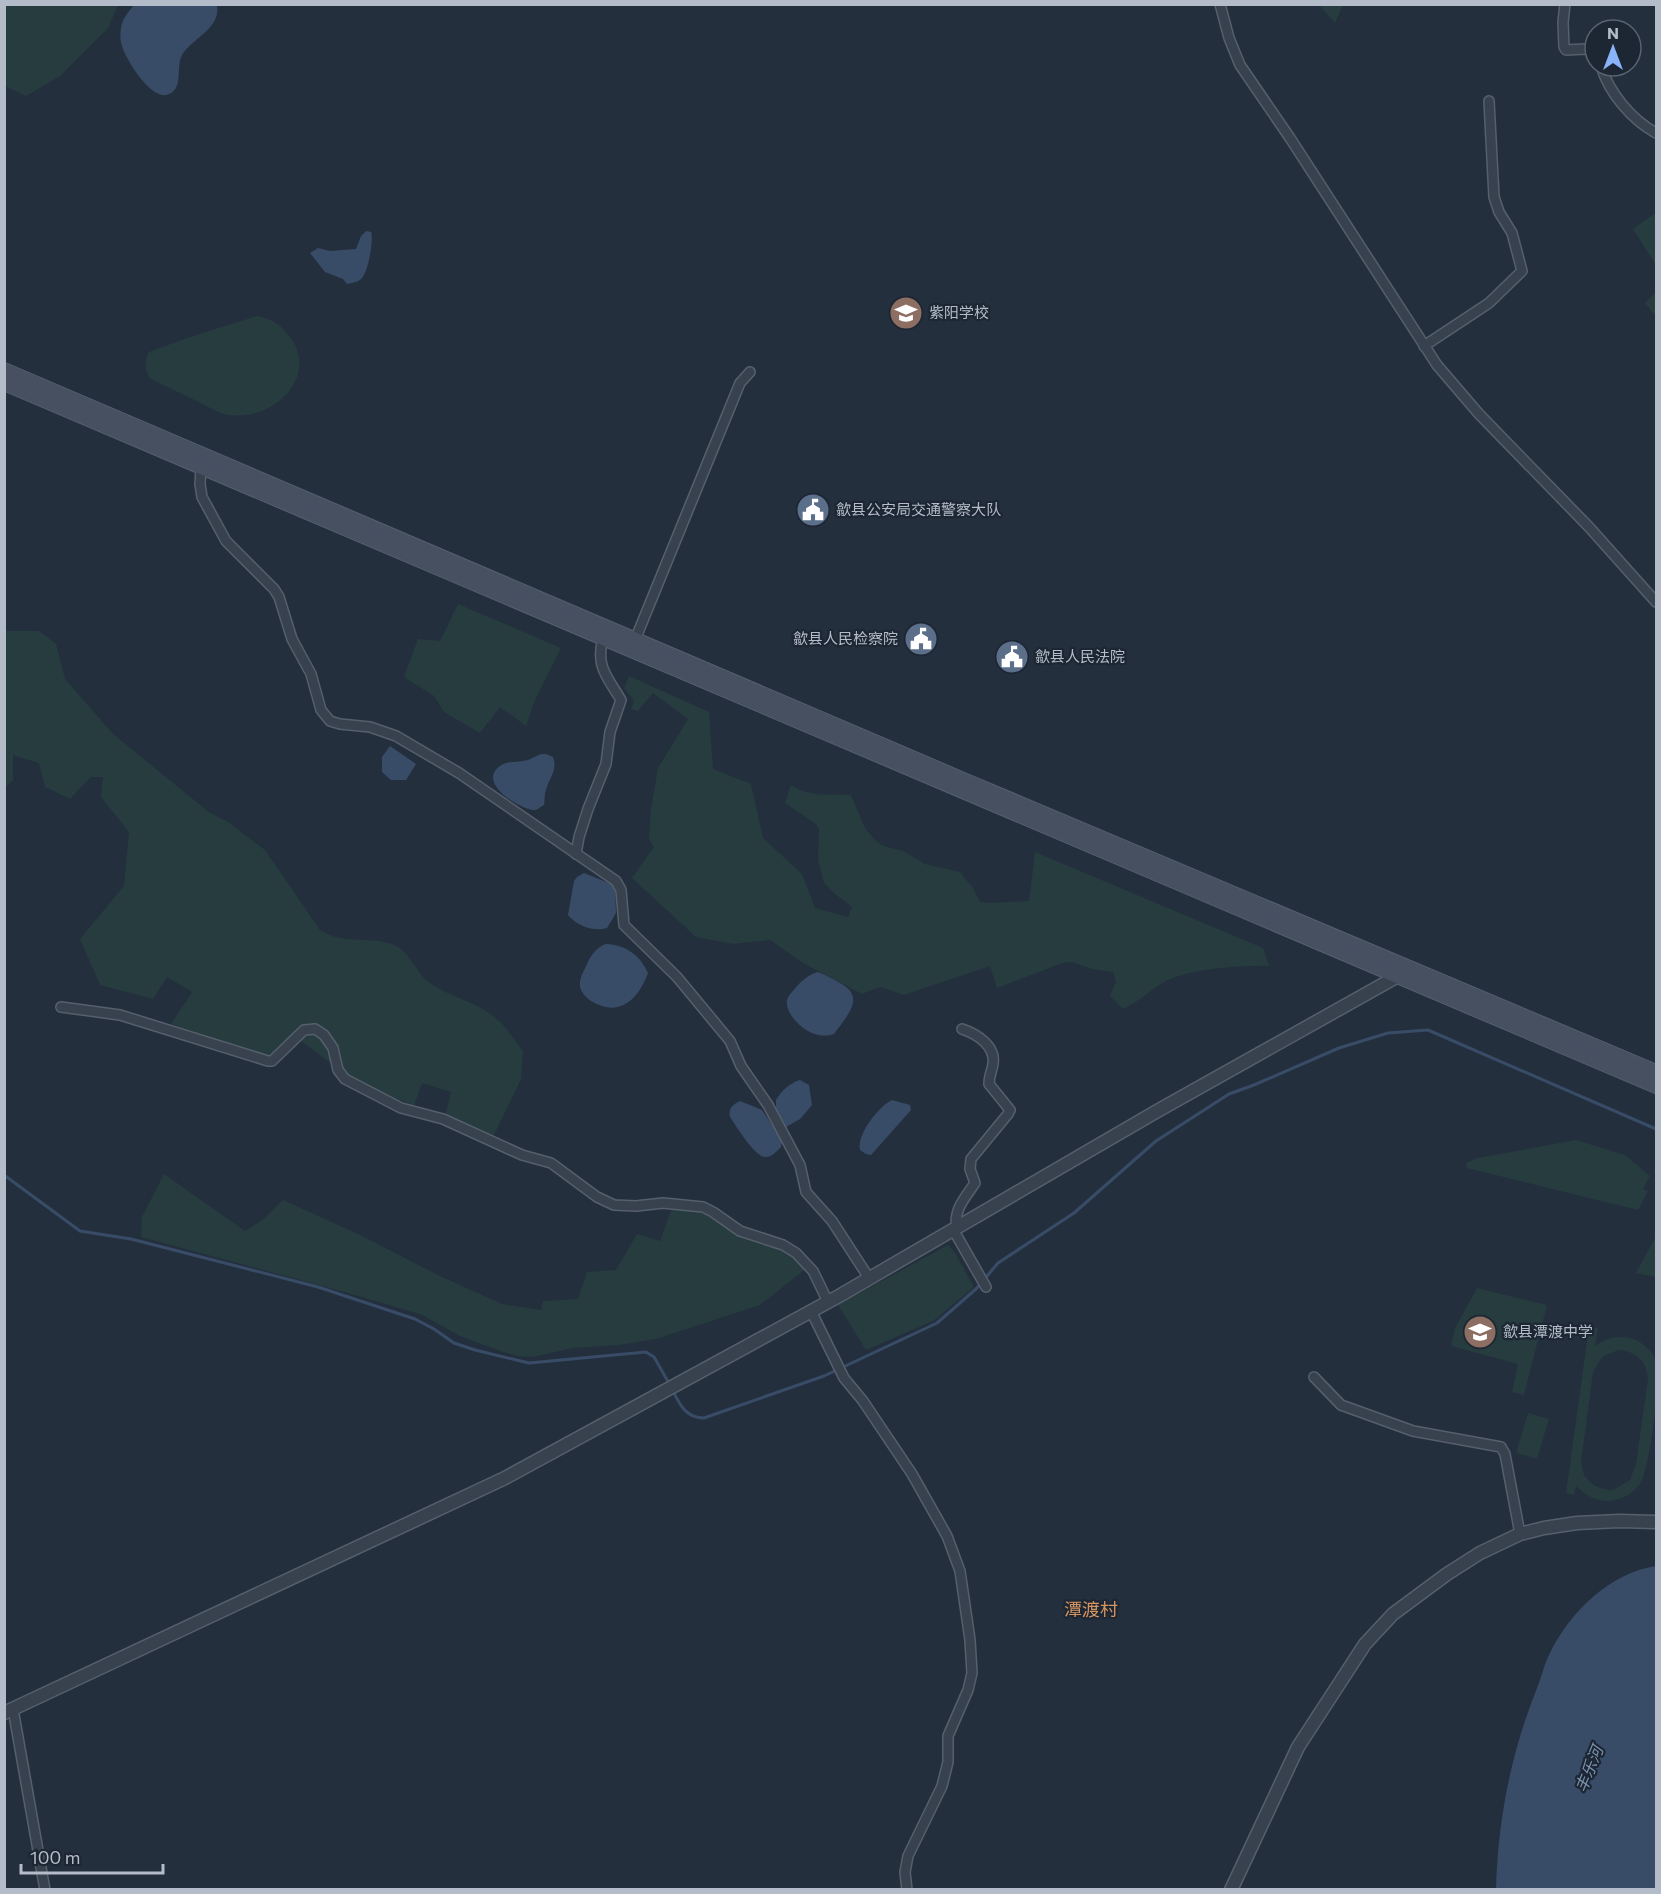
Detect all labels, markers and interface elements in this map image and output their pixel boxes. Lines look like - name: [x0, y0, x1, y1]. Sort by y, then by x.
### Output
- north arrow: [1583, 18, 1643, 78]
- text: N: [1607, 23, 1619, 42]
- school or university icon: 紫阳学校: [888, 295, 924, 331]
- place label: 紫阳学校: [929, 303, 989, 321]
- public building icon: 歙县公安局交通警察大队: [795, 492, 831, 528]
- place label: 歙县公安局交通警察大队: [836, 500, 1001, 518]
- public building icon: 歙县人民检察院: [903, 621, 939, 657]
- place label: 歙县人民检察院: [793, 629, 898, 647]
- public building icon: 歙县人民法院: [994, 639, 1030, 675]
- place label: 歙县人民法院: [1035, 647, 1125, 665]
- school or university icon: 歙县潭渡中学: [1462, 1314, 1498, 1350]
- place label: 歙县潭渡中学: [1503, 1322, 1593, 1340]
- district label: 潭渡村: [1064, 1598, 1118, 1620]
- water label: 丰乐河: [1571, 1740, 1607, 1795]
- scale bar: [21, 1837, 164, 1875]
- text: 100 m: [30, 1846, 80, 1868]

